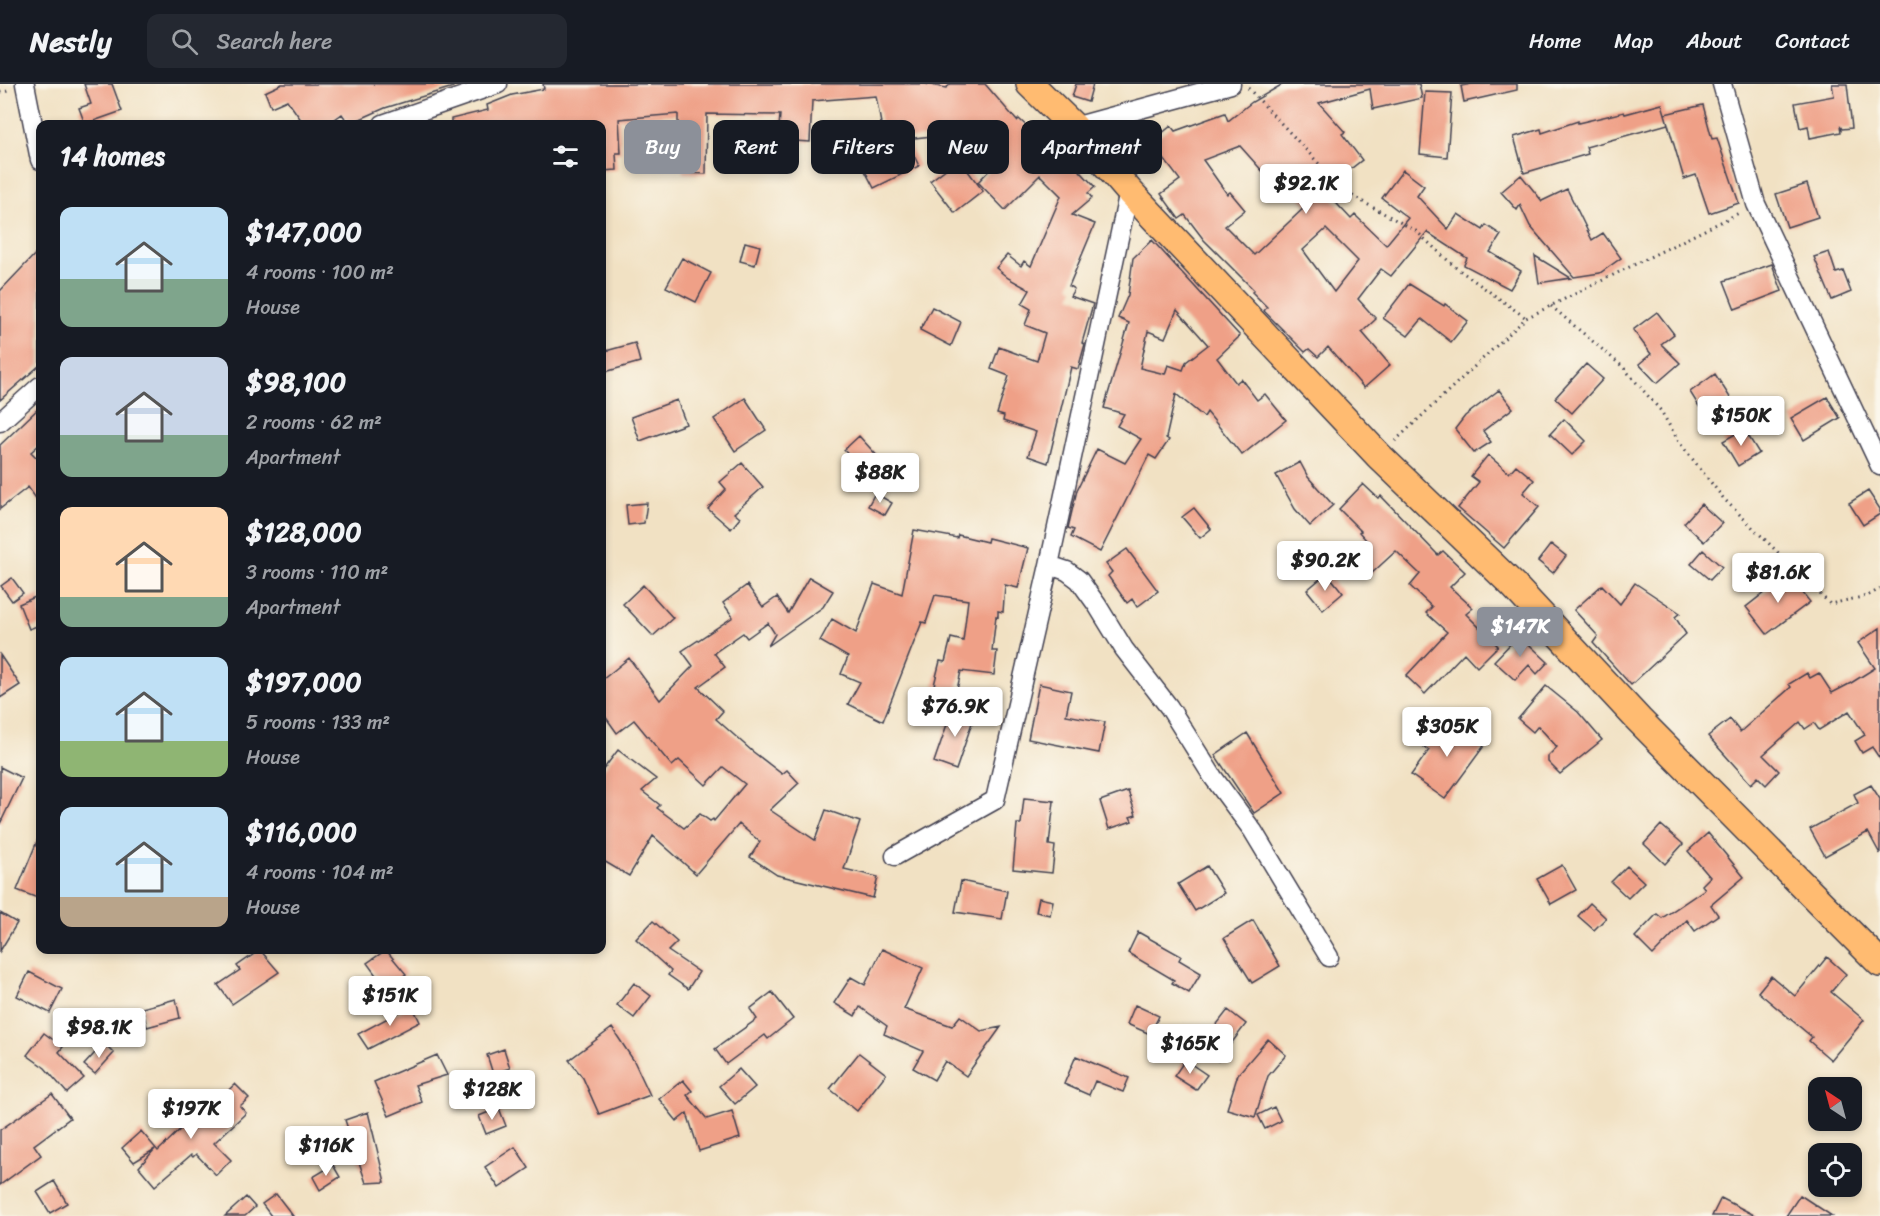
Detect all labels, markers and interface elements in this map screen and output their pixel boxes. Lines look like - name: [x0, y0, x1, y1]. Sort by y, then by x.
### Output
- search box: [147, 14, 567, 68]
- text: Nestly: [30, 17, 111, 66]
- text: Search here: [216, 22, 332, 61]
- text: Home: [1529, 22, 1581, 60]
- text: Map: [1614, 22, 1653, 60]
- text: About: [1686, 22, 1743, 60]
- text: Contact: [1776, 22, 1850, 60]
- icon: search: [168, 25, 201, 58]
- chip: Buy: [624, 120, 701, 174]
- chip: Rent: [713, 120, 799, 174]
- chip: Filters: [811, 120, 915, 174]
- chip: New: [927, 120, 1009, 174]
- chip: Apartment: [1021, 120, 1162, 174]
- text: 14 homes: [60, 133, 165, 179]
- icon: filters: [549, 140, 582, 173]
- pin: $92.1K: [1257, 164, 1355, 215]
- text: $92.1K: [1274, 166, 1338, 201]
- text: $147,000: [246, 209, 362, 255]
- icon: home: [108, 231, 180, 303]
- text: 4 rooms · 100 m²: [246, 255, 394, 290]
- text: House: [246, 290, 300, 325]
- text: $98,100: [246, 359, 346, 405]
- icon: home: [108, 381, 180, 453]
- pin: $150K: [1699, 396, 1783, 447]
- text: $150K: [1711, 398, 1771, 433]
- text: 2 rooms · 62 m²: [246, 405, 382, 440]
- text: Apartment: [246, 440, 340, 475]
- pin: $88K: [844, 453, 916, 504]
- text: $88K: [855, 455, 905, 490]
- text: $128,000: [246, 509, 362, 555]
- icon: home: [108, 531, 180, 603]
- pin: $90.2K: [1276, 541, 1374, 592]
- text: $90.2K: [1291, 543, 1359, 578]
- pin: $81.6K: [1729, 553, 1827, 604]
- text: 3 rooms · 110 m²: [246, 555, 388, 590]
- text: $81.6K: [1746, 555, 1810, 590]
- text: Apartment: [246, 590, 340, 625]
- pin: $147K: [1478, 607, 1562, 658]
- text: $147K: [1491, 609, 1549, 644]
- text: $197,000: [246, 659, 362, 705]
- icon: home: [108, 681, 180, 753]
- pin: $76.9K: [906, 687, 1004, 738]
- text: $76.9K: [922, 689, 988, 724]
- text: 5 rooms · 133 m²: [246, 705, 390, 740]
- pin: $305K: [1405, 707, 1489, 758]
- text: $305K: [1416, 709, 1478, 744]
- text: House: [246, 740, 300, 775]
- text: $116,000: [246, 809, 357, 855]
- icon: home: [108, 831, 180, 903]
- text: 4 rooms · 104 m²: [246, 855, 394, 890]
- text: House: [246, 890, 300, 925]
- pin: $151K: [348, 976, 432, 1027]
- text: $151K: [363, 978, 418, 1013]
- pin: $98.1K: [50, 1008, 148, 1059]
- text: $98.1K: [67, 1010, 131, 1045]
- pin: $165K: [1148, 1024, 1232, 1075]
- text: $165K: [1161, 1026, 1219, 1061]
- pin: $128K: [450, 1070, 534, 1121]
- text: $128K: [463, 1072, 521, 1107]
- north arrow: [1808, 1077, 1862, 1131]
- map controls: [1808, 1077, 1862, 1197]
- pin: $197K: [149, 1089, 233, 1140]
- text: $197K: [162, 1091, 220, 1126]
- pin: $116K: [284, 1126, 368, 1177]
- text: $116K: [299, 1128, 353, 1163]
- button: locate: [1808, 1143, 1862, 1197]

